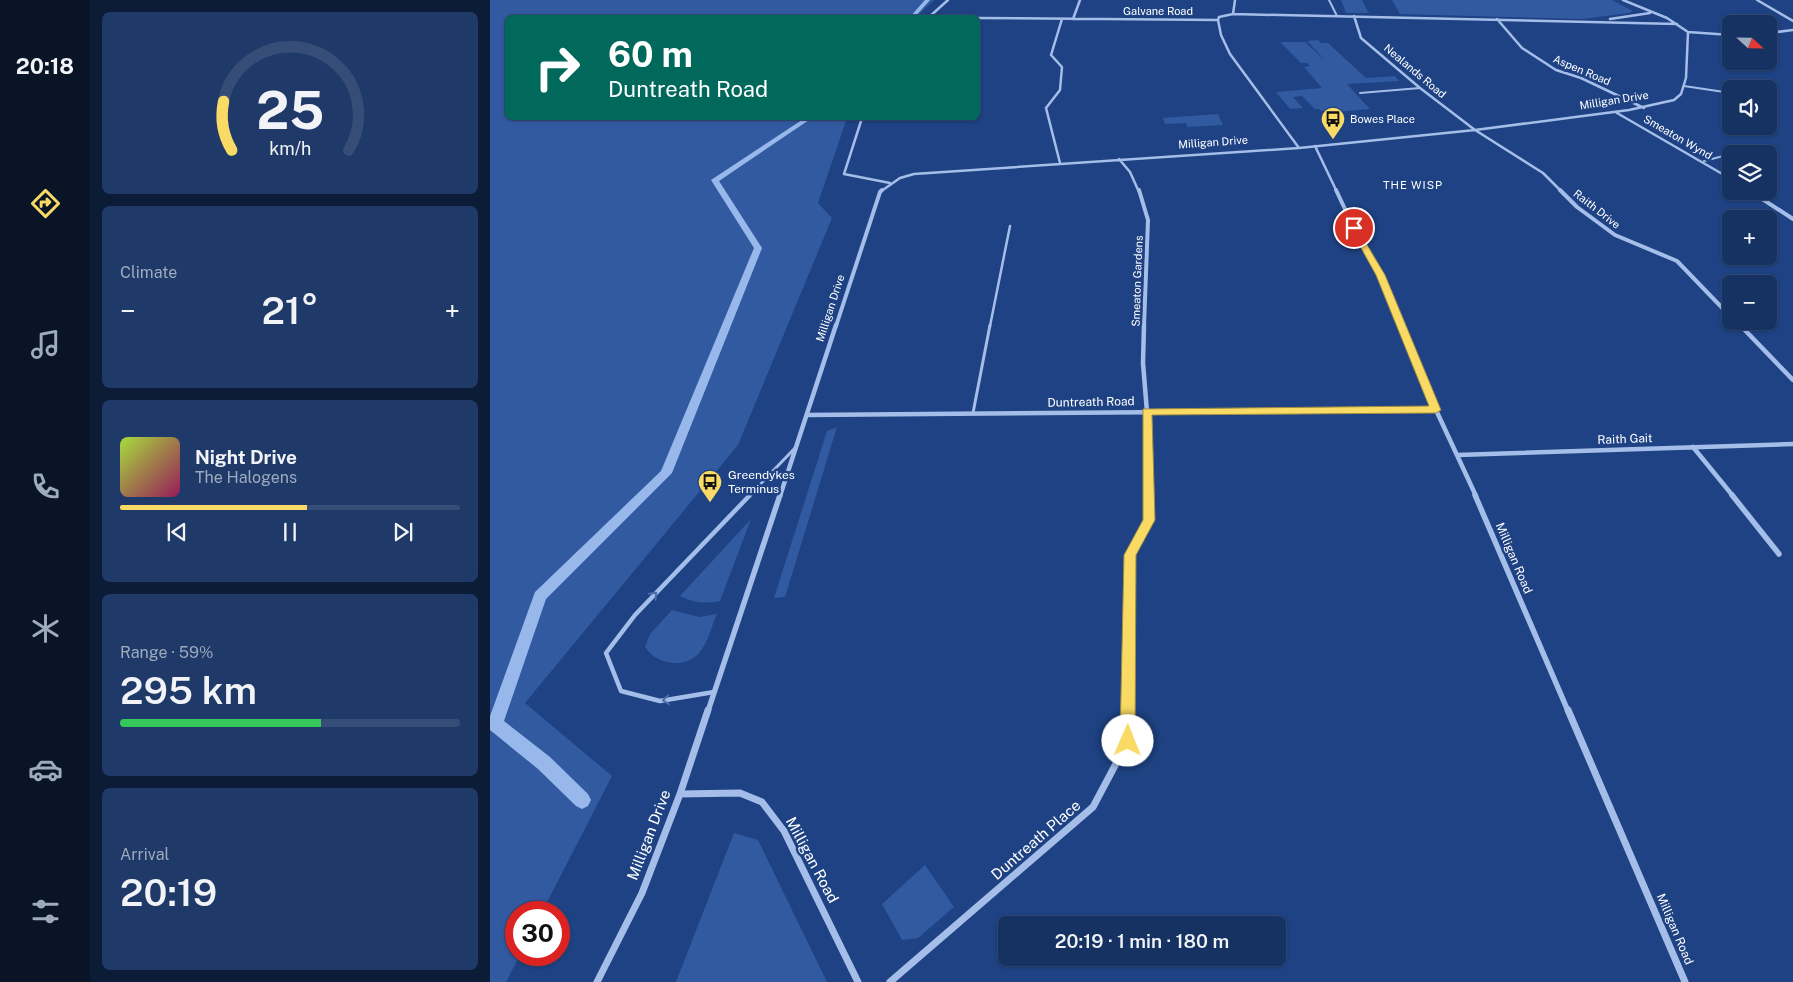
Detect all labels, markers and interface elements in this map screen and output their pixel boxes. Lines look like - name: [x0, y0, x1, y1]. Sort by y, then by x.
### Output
- street label: Galvane Road: [1123, 5, 1193, 17]
- north arrow: [1722, 15, 1778, 70]
- map controls: [1722, 15, 1777, 330]
- text: 60 m: [608, 34, 693, 75]
- icon: right: [525, 35, 590, 100]
- street label: Nealands Road: [1382, 42, 1448, 100]
- text: 20:18: [16, 53, 74, 79]
- street label: Aspen Road: [1552, 53, 1612, 87]
- text: Duntreath Road: [608, 76, 768, 102]
- text: 25: [256, 80, 324, 141]
- button: sound: [1722, 80, 1777, 135]
- street label: Milligan Drive: [1579, 89, 1649, 111]
- bus stop icon: Bowes Place: [1320, 106, 1346, 140]
- street label: Smeaton Wynd: [1642, 112, 1714, 162]
- place label: Bowes Place: [1350, 113, 1415, 125]
- street label: Milligan Drive: [1178, 134, 1248, 150]
- text: km/h: [269, 138, 311, 159]
- button: layers: [1722, 145, 1777, 200]
- district label: THE WISP: [1383, 179, 1443, 191]
- icon: directions: [28, 186, 63, 221]
- street label: Raith Drive: [1571, 187, 1623, 231]
- pin: [1333, 207, 1375, 249]
- button: +: [1722, 210, 1777, 265]
- icon: arrive: [1340, 214, 1368, 242]
- street label: Smeaton Gardens: [1129, 235, 1145, 327]
- text: Climate: [120, 263, 177, 282]
- street label: Milligan Drive: [814, 273, 846, 343]
- button: −: [1722, 275, 1777, 330]
- text: 21°: [261, 288, 319, 333]
- text: −: [120, 294, 136, 327]
- text: +: [444, 294, 460, 327]
- icon: music: [28, 327, 63, 362]
- street label: Duntreath Road: [1047, 394, 1135, 410]
- street label: Raith Gait: [1597, 431, 1653, 447]
- text: Night Drive: [195, 446, 297, 468]
- text: The Halogens: [195, 468, 297, 487]
- place label: Greendykes Terminus: [728, 468, 795, 496]
- icon: phone: [28, 469, 63, 504]
- bus stop icon: Greendykes Terminus: [697, 469, 723, 503]
- icon: previous: [163, 518, 191, 546]
- icon: pause: [276, 518, 304, 546]
- icon: next: [389, 518, 417, 546]
- street label: Milligan Road: [1493, 520, 1535, 596]
- one-way arrow: [648, 592, 657, 601]
- icon: climate: [28, 611, 63, 646]
- text: Range · 59%: [120, 643, 213, 662]
- text: 295 km: [120, 668, 257, 713]
- one-way arrow: [661, 694, 669, 705]
- position arrow: [1101, 714, 1153, 766]
- icon: car: [28, 752, 63, 787]
- street label: Milligan Drive: [624, 787, 674, 882]
- street label: Duntreath Place: [988, 796, 1084, 883]
- street label: Milligan Road: [783, 814, 842, 906]
- text: Arrival: [120, 845, 169, 864]
- text: 20:19: [120, 870, 217, 915]
- street label: Milligan Road: [1654, 891, 1696, 967]
- icon: filters: [28, 894, 63, 929]
- speed limit sign: 30: [505, 901, 570, 966]
- text: 20:19 · 1 min · 180 m: [1055, 930, 1229, 952]

